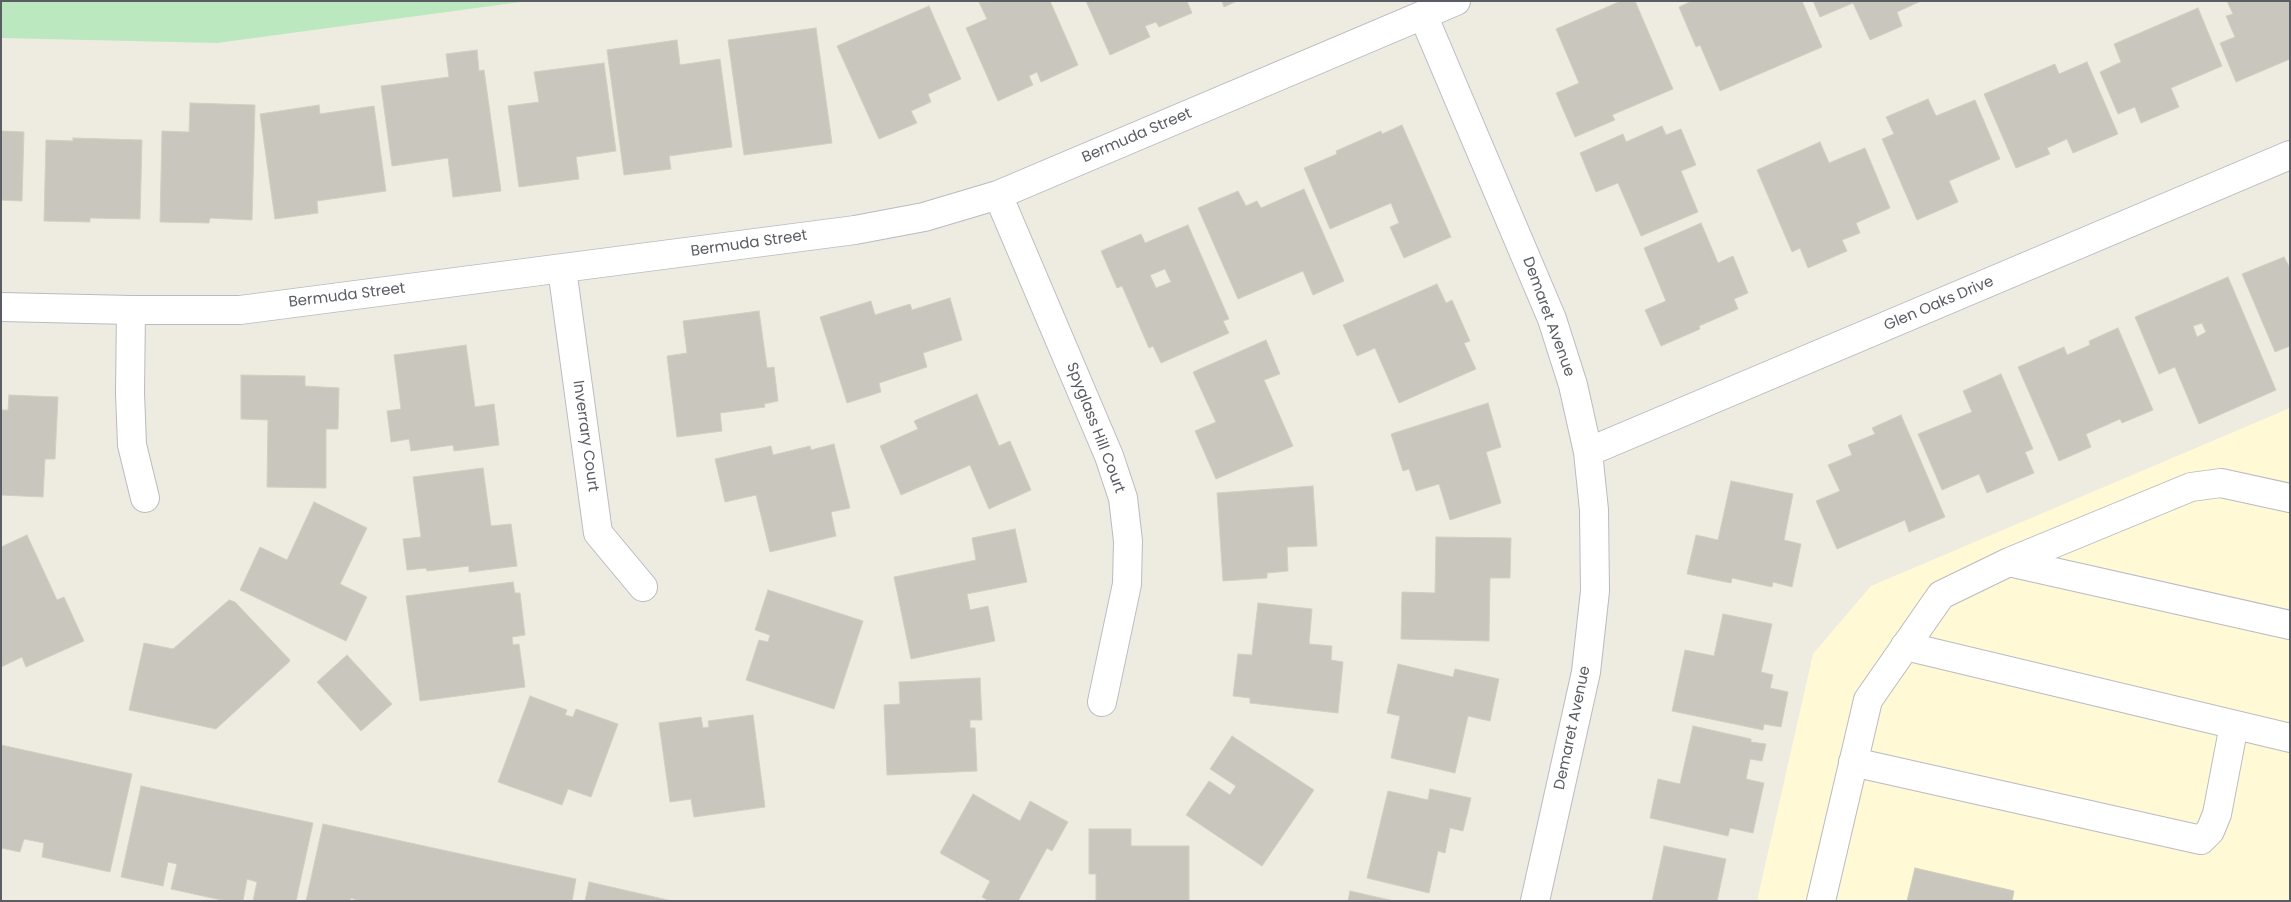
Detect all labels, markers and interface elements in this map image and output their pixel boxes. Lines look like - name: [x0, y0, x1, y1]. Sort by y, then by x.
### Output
- street label: Bermuda Street: [1079, 105, 1195, 167]
- street label: Bermuda Street: [690, 227, 808, 261]
- street label: Demaret Avenue: [1518, 255, 1578, 379]
- street label: Glen Oaks Drive: [1881, 273, 1997, 335]
- street label: Bermuda Street: [288, 280, 406, 312]
- street label: Spyglass Hill Court: [1062, 360, 1128, 496]
- street label: Inverrary Court: [568, 379, 602, 493]
- street label: Demaret Avenue: [1551, 664, 1595, 792]

